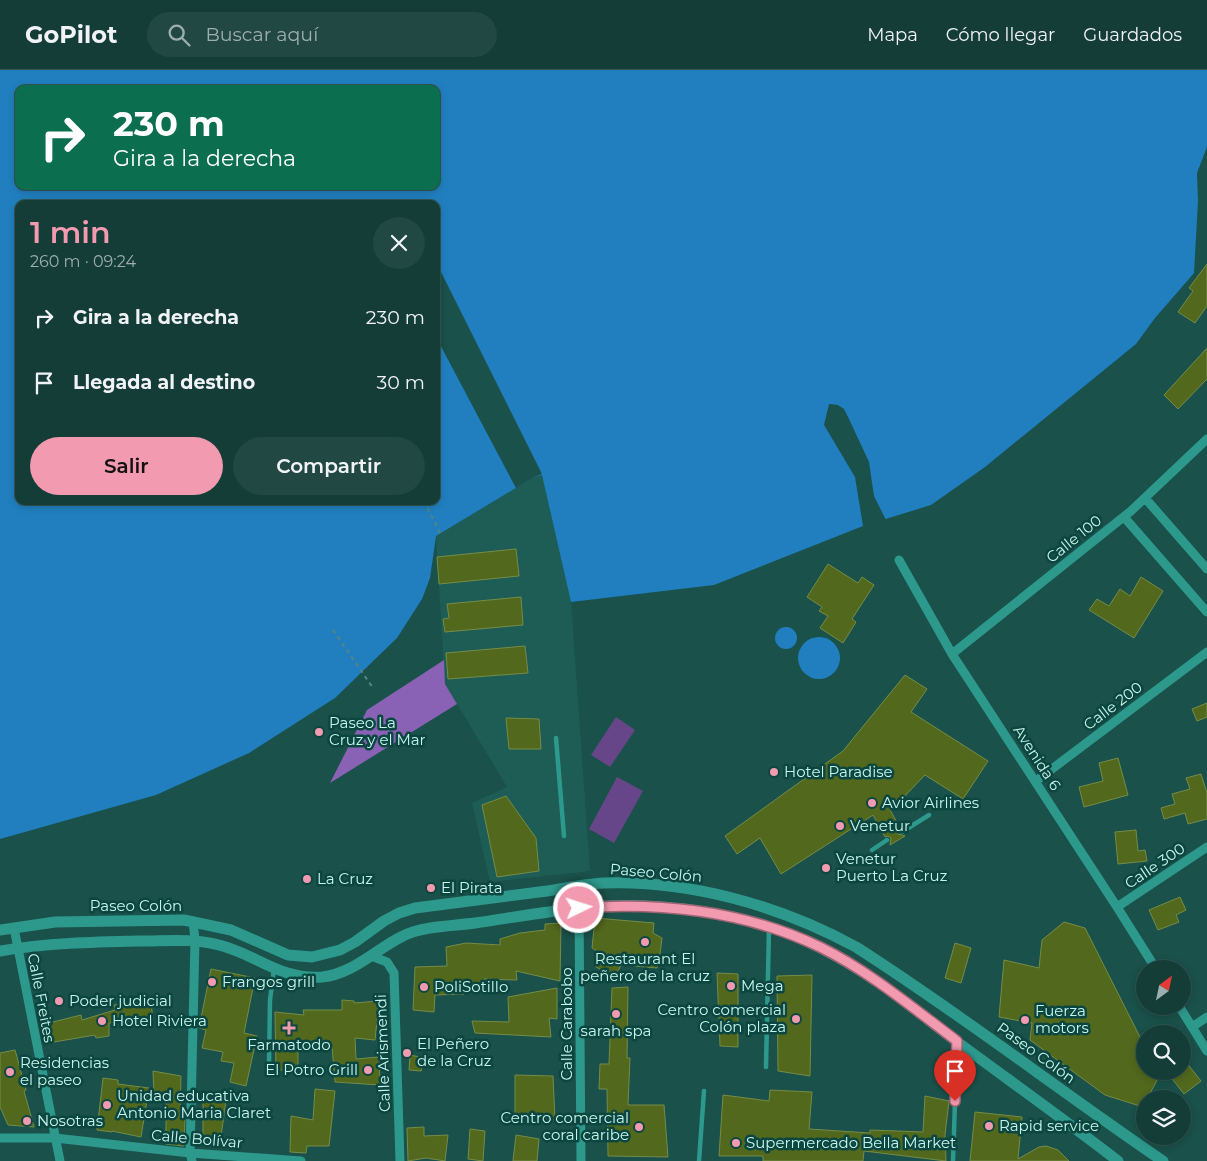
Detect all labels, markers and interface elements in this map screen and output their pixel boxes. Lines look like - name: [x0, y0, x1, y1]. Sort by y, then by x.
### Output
- search box: [147, 12, 497, 57]
- text: GoPilot: [25, 20, 117, 49]
- icon: search: [165, 21, 193, 49]
- text: Buscar aquí: [205, 23, 318, 46]
- text: Mapa: [867, 24, 918, 46]
- text: Cómo llegar: [946, 24, 1055, 46]
- text: Guardados: [1083, 24, 1182, 46]
- text: 230 m: [113, 102, 225, 145]
- icon: right: [30, 105, 95, 170]
- text: Gira a la derecha: [113, 145, 296, 172]
- text: 1 min: [30, 214, 111, 251]
- button: close: [373, 217, 425, 269]
- text: 260 m · 09:24: [30, 252, 136, 271]
- icon: right: [30, 304, 58, 332]
- text: Gira a la derecha: [73, 306, 239, 329]
- text: 230 m: [366, 306, 425, 329]
- icon: arrive: [30, 369, 58, 397]
- text: Llegada al destino: [73, 371, 255, 394]
- text: 30 m: [377, 371, 425, 394]
- button: Salir: [30, 437, 223, 495]
- button: Compartir: [233, 437, 425, 495]
- street label: Calle 100: [1042, 511, 1105, 567]
- street label: Calle 200: [1080, 677, 1146, 734]
- place label: Paseo La Cruz y el Mar: [329, 713, 426, 749]
- street label: Avenida 6: [1009, 722, 1065, 794]
- marker: Paseo La Cruz y el Mar: [313, 726, 325, 738]
- place label: Hotel Paradise: [784, 762, 893, 781]
- marker: Hotel Paradise: [768, 766, 780, 778]
- place label: Avior Airlines: [882, 793, 979, 812]
- marker: Avior Airlines: [866, 797, 878, 809]
- place label: Venetur: [850, 816, 910, 835]
- marker: Venetur: [834, 820, 846, 832]
- street label: Calle 300: [1121, 838, 1189, 893]
- place label: Venetur Puerto La Cruz: [836, 849, 948, 885]
- street label: Paseo Colón: [609, 859, 703, 886]
- marker: Venetur Puerto La Cruz: [820, 862, 832, 874]
- place label: La Cruz: [317, 869, 373, 888]
- marker: La Cruz: [301, 873, 313, 885]
- place label: El Pirata: [441, 878, 503, 897]
- position arrow: [552, 881, 604, 933]
- marker: El Pirata: [425, 882, 437, 894]
- street label: Paseo Colón: [90, 896, 182, 915]
- marker: Restaurant El peñero de la cruz: [639, 936, 651, 948]
- place label: Restaurant El peñero de la cruz: [580, 949, 710, 985]
- street label: Calle Freites: [24, 952, 59, 1044]
- north arrow: [1136, 960, 1191, 1015]
- map controls: [1136, 960, 1191, 1145]
- street label: Calle Carabobo: [557, 967, 576, 1081]
- place label: Frangos grill: [222, 972, 315, 991]
- marker: Frangos grill: [206, 976, 218, 988]
- place label: Mega: [741, 976, 784, 995]
- place label: PoliSotillo: [434, 977, 508, 996]
- marker: Mega: [725, 980, 737, 992]
- marker: PoliSotillo: [418, 981, 430, 993]
- place label: Poder judicial: [69, 991, 172, 1010]
- street label: Calle Arismendi: [371, 994, 394, 1112]
- marker: Poder judicial: [53, 995, 65, 1007]
- place label: Centro comercial Colón plaza: [657, 1000, 786, 1036]
- place label: Fuerza motors: [1035, 1001, 1089, 1037]
- marker: sarah spa: [610, 1008, 622, 1020]
- place label: Hotel Riviera: [112, 1011, 207, 1030]
- marker: Centro comercial Colón plaza: [790, 1013, 802, 1025]
- marker: Fuerza motors: [1019, 1014, 1031, 1026]
- marker: Hotel Riviera: [96, 1015, 108, 1027]
- street label: Paseo Colón: [993, 1018, 1079, 1087]
- place label: sarah spa: [581, 1021, 651, 1040]
- marker: Farmatodo: [283, 1022, 295, 1034]
- button: search: [1136, 1025, 1191, 1080]
- place label: El Peñero de la Cruz: [417, 1034, 492, 1070]
- place label: Farmatodo: [247, 1035, 331, 1054]
- marker: El Peñero de la Cruz: [401, 1047, 413, 1059]
- pin: [934, 1050, 976, 1101]
- place label: Residencias el paseo: [20, 1053, 109, 1089]
- icon: arrive: [941, 1057, 969, 1085]
- place label: El Potro Grill: [265, 1060, 358, 1079]
- marker: El Potro Grill: [362, 1064, 374, 1076]
- marker: Residencias el paseo: [4, 1066, 16, 1078]
- place label: Unidad educativa Antonio Maria Claret: [117, 1086, 271, 1122]
- button: layers: [1136, 1090, 1191, 1145]
- marker: Unidad educativa Antonio Maria Claret: [101, 1099, 113, 1111]
- place label: Centro comercial coral caribe: [500, 1108, 629, 1144]
- place label: Nosotras: [37, 1111, 103, 1130]
- marker: Nosotras: [21, 1115, 33, 1127]
- place label: Rapid service: [999, 1116, 1099, 1135]
- marker: Rapid service: [983, 1120, 995, 1132]
- marker: Centro comercial coral caribe: [633, 1121, 645, 1133]
- street label: Calle Bolívar: [150, 1125, 244, 1152]
- place label: Supermercado Bella Market: [746, 1133, 956, 1152]
- marker: Supermercado Bella Market: [730, 1137, 742, 1149]

